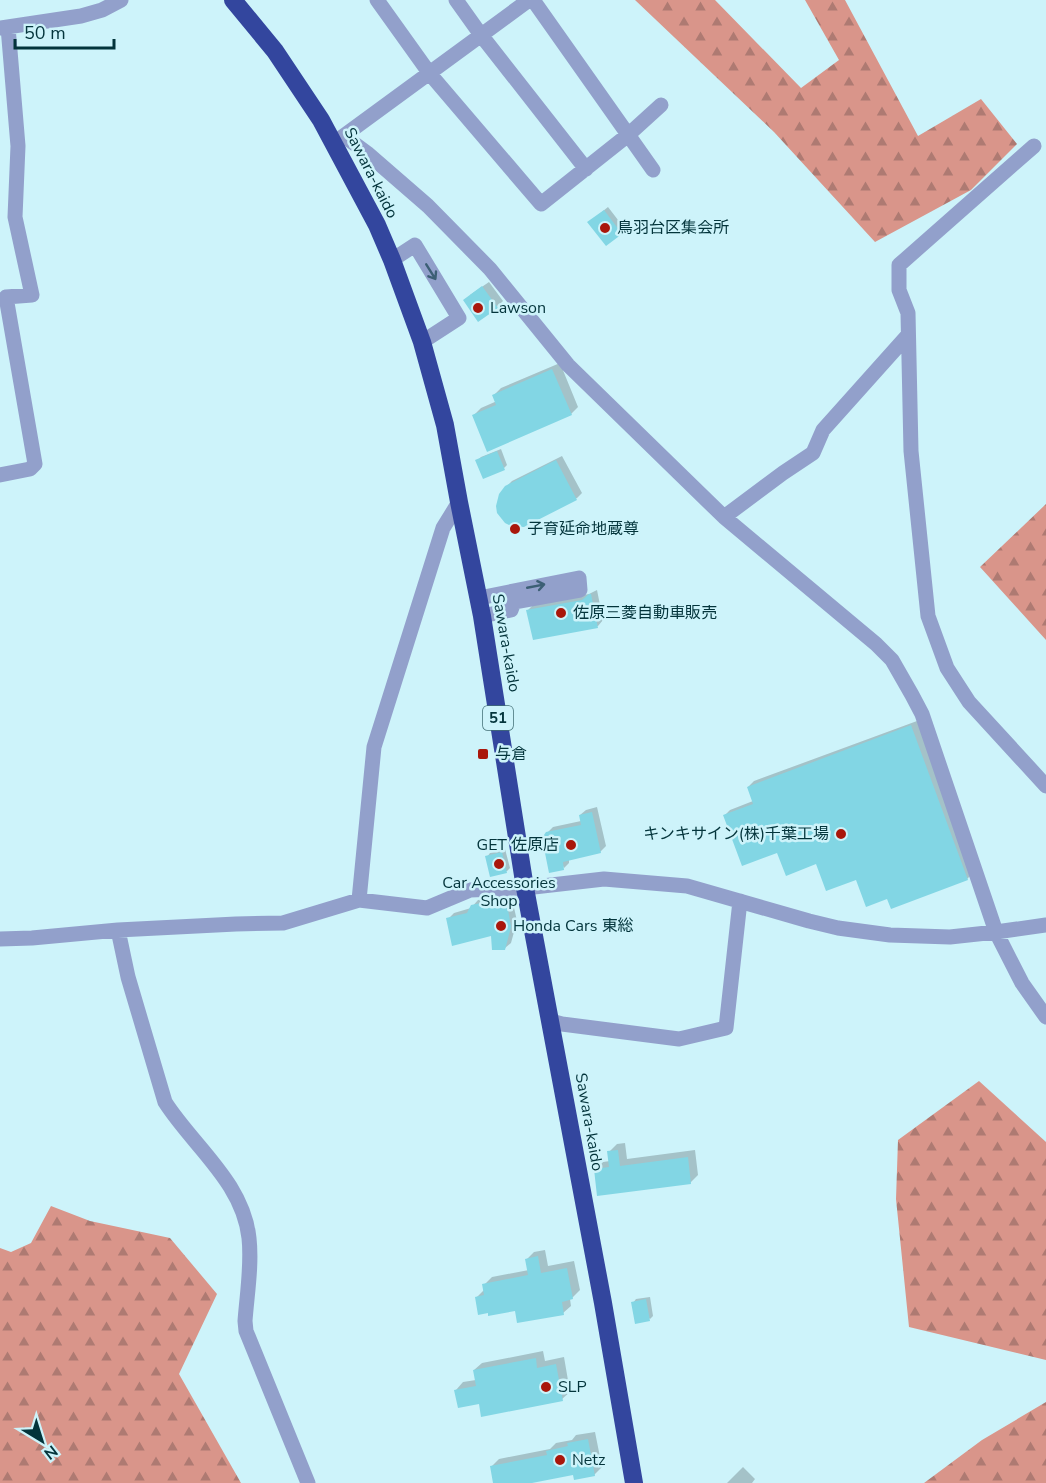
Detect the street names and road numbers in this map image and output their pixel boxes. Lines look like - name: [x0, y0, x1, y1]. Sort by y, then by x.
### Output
- street label: Sawara-kaido: [339, 124, 403, 222]
- street label: Sawara-kaido: [487, 592, 525, 694]
- road number: 51: [483, 706, 513, 730]
- street label: Sawara-kaido: [570, 1071, 608, 1173]

